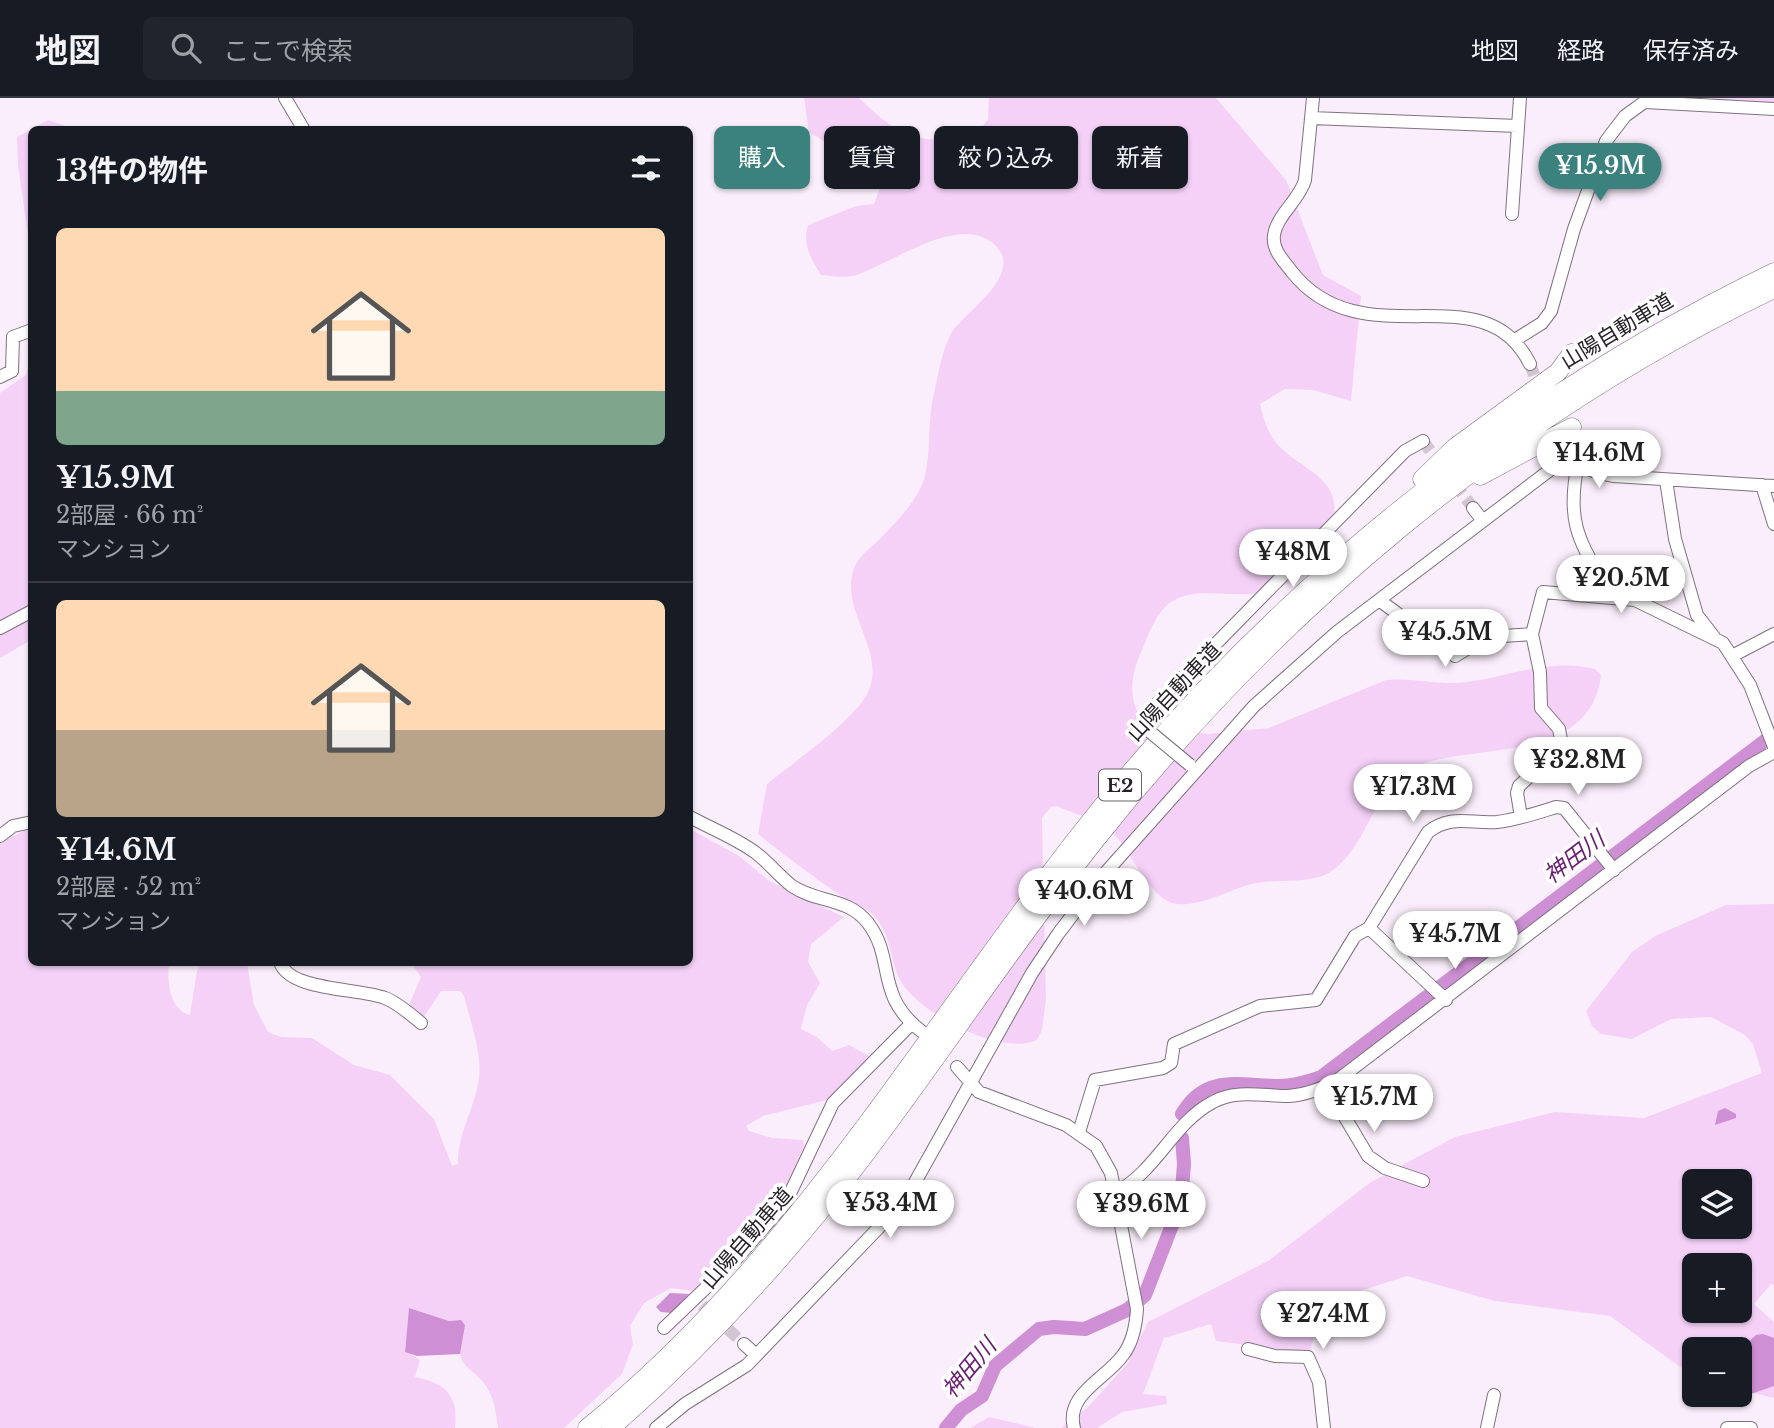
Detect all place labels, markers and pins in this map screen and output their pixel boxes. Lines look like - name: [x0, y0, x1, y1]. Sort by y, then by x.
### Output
- pin: ¥15.9M: [1543, 144, 1657, 203]
- pin: ¥14.6M: [1542, 430, 1656, 490]
- pin: ¥48M: [1252, 530, 1334, 589]
- pin: ¥20.5M: [1564, 556, 1678, 615]
- pin: ¥45.5M: [1388, 610, 1502, 669]
- pin: ¥32.8M: [1521, 738, 1635, 797]
- pin: ¥17.3M: [1356, 764, 1470, 824]
- pin: ¥40.6M: [1027, 868, 1141, 928]
- pin: ¥45.7M: [1398, 912, 1512, 971]
- pin: ¥15.7M: [1317, 1074, 1431, 1134]
- pin: ¥53.4M: [833, 1180, 947, 1240]
- pin: ¥39.6M: [1084, 1182, 1198, 1241]
- pin: ¥27.4M: [1266, 1292, 1380, 1351]

